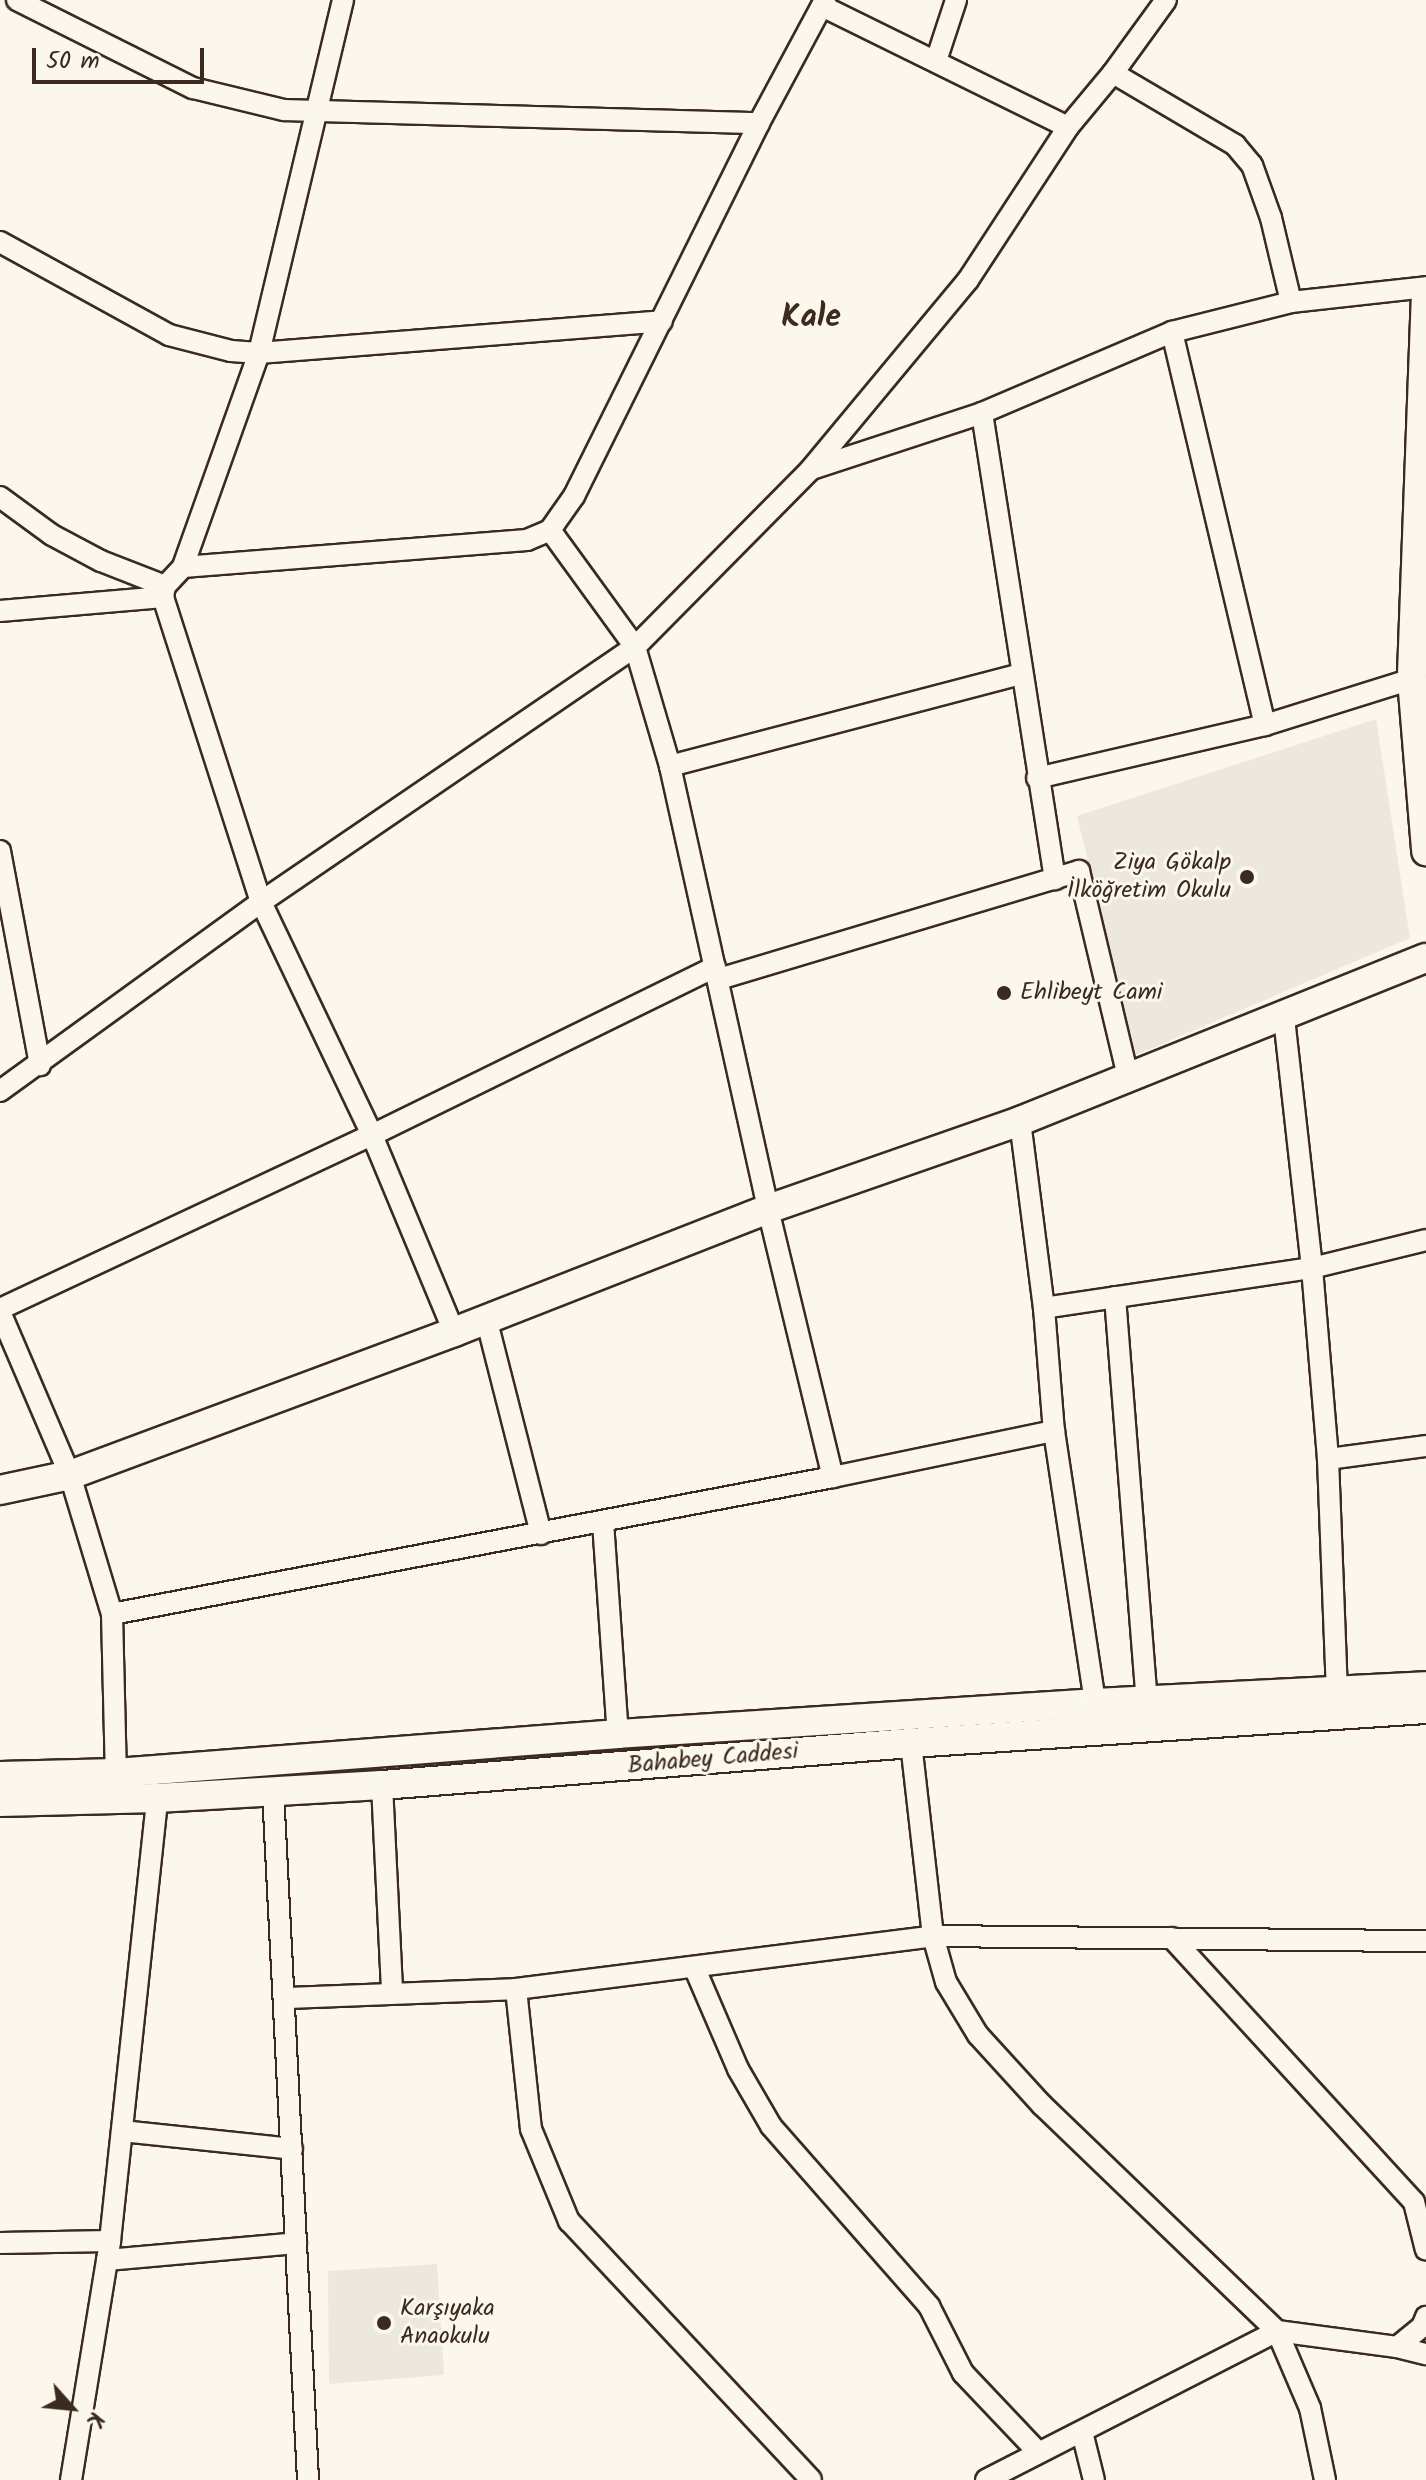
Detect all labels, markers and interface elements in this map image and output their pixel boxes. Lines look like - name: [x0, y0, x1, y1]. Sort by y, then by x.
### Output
- scale bar: [36, 32, 208, 82]
- text: 50 m: [46, 42, 100, 81]
- district label: Kale: [781, 299, 841, 337]
- place label: Ziya Gökalp İlköğretim Okulu: [1067, 849, 1231, 905]
- marker: Ziya Gökalp İlköğretim Okulu: [1238, 868, 1256, 886]
- place label: Ehlibeyt Cami: [1020, 979, 1163, 1007]
- marker: Ehlibeyt Cami: [995, 984, 1013, 1002]
- street label: Bahabey Caddesi: [626, 1737, 800, 1781]
- place label: Karşıyaka Anaokulu: [400, 2295, 495, 2351]
- marker: Karşıyaka Anaokulu: [375, 2314, 393, 2332]
- north arrow: [32, 2368, 112, 2448]
- text: K: [75, 2405, 112, 2433]

